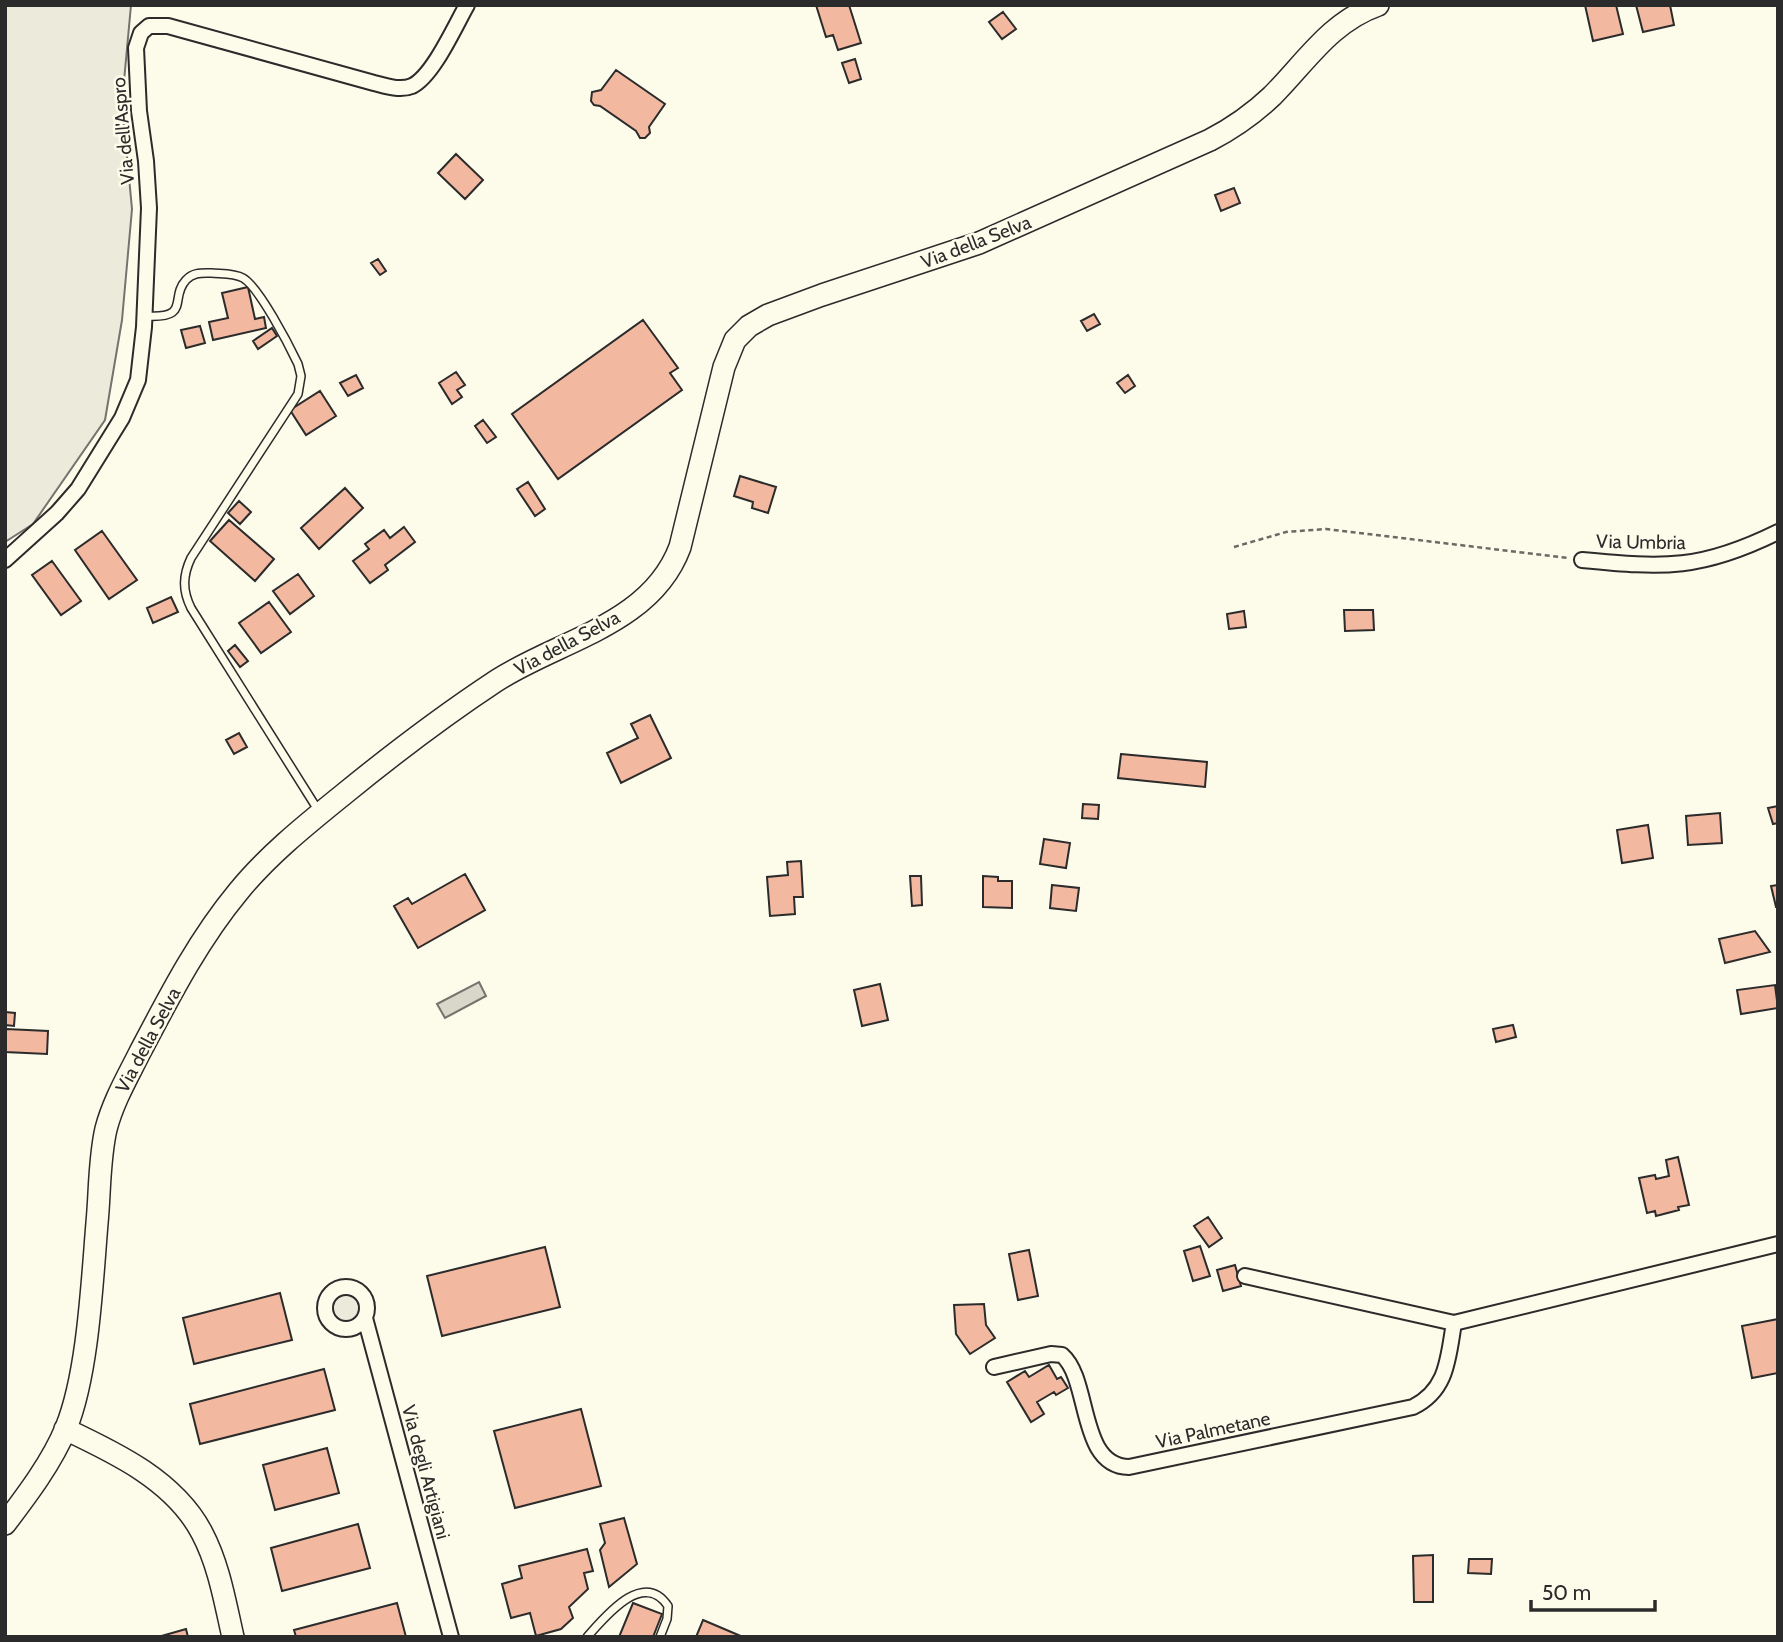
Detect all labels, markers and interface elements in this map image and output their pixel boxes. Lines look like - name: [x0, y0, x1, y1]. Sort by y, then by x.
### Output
- street label: Via dell'Aspro: [107, 76, 139, 186]
- street label: Via della Selva: [918, 210, 1034, 274]
- street label: Via Umbria: [1596, 530, 1686, 554]
- street label: Via della Selva: [510, 606, 624, 680]
- street label: Via della Selva: [111, 983, 185, 1097]
- street label: Via degli Artigiani: [397, 1402, 455, 1542]
- street label: Via Palmetane: [1154, 1407, 1273, 1453]
- scale bar: [1531, 1568, 1655, 1612]
- text: 50 m: [1542, 1580, 1591, 1605]

